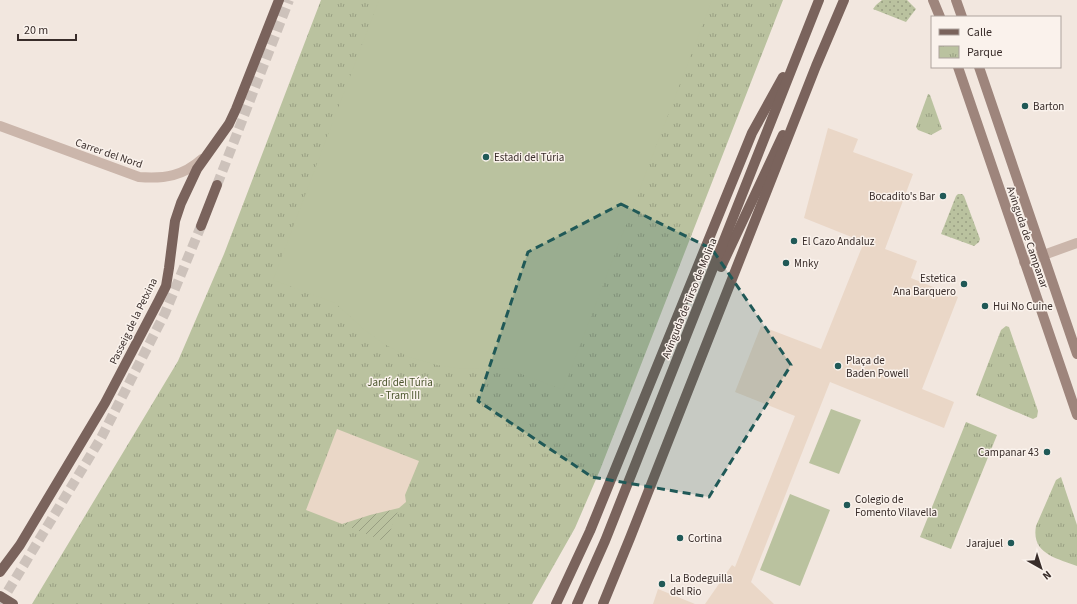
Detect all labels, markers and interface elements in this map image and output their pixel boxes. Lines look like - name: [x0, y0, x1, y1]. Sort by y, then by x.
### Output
- scale bar: [18, 16, 76, 42]
- legend: [931, 16, 1061, 68]
- text: 20 m: [24, 22, 48, 39]
- text: Calle: [967, 24, 992, 41]
- text: Parque: [967, 44, 1003, 61]
- place label: Barton: [1033, 99, 1064, 114]
- marker: Barton: [1020, 101, 1030, 111]
- street label: Carrer del Nord: [73, 135, 145, 172]
- place label: Estadi del Túria: [494, 150, 564, 165]
- marker: Estadi del Túria: [481, 152, 491, 162]
- street label: Avinguda de Campanar: [1003, 184, 1052, 290]
- place label: Bocadito's Bar: [869, 189, 935, 204]
- marker: Bocadito's Bar: [938, 191, 948, 201]
- place label: El Cazo Andaluz: [802, 234, 875, 249]
- street label: Avinguda de Tirso de Molina: [658, 236, 721, 361]
- marker: El Cazo Andaluz: [789, 236, 799, 246]
- place label: Mnky: [794, 256, 819, 271]
- marker: Mnky: [781, 258, 791, 268]
- place label: Estetica Ana Barquero: [893, 271, 956, 299]
- street label: Passeig de la Petxina: [106, 275, 161, 367]
- marker: Estetica Ana Barquero: [959, 279, 969, 289]
- place label: Hui No Cuine: [993, 299, 1053, 314]
- marker: Hui No Cuine: [980, 301, 990, 311]
- place label: Plaça de Baden Powell: [846, 353, 909, 381]
- marker: Plaça de Baden Powell: [833, 361, 843, 371]
- park label: Jardí del Túria - Tram III: [367, 375, 433, 403]
- place label: Campanar 43: [978, 445, 1039, 460]
- marker: Campanar 43: [1042, 447, 1052, 457]
- place label: Colegio de Fomento Vilavella: [855, 492, 937, 520]
- marker: Colegio de Fomento Vilavella: [842, 500, 852, 510]
- place label: Cortina: [688, 531, 722, 546]
- marker: Cortina: [675, 533, 685, 543]
- place label: Jarajuel: [966, 536, 1003, 551]
- marker: Jarajuel: [1006, 538, 1016, 548]
- north arrow: [1021, 548, 1061, 588]
- text: N: [1039, 567, 1055, 584]
- place label: La Bodeguilla del Rio: [670, 571, 732, 599]
- marker: La Bodeguilla del Rio: [657, 579, 667, 589]

